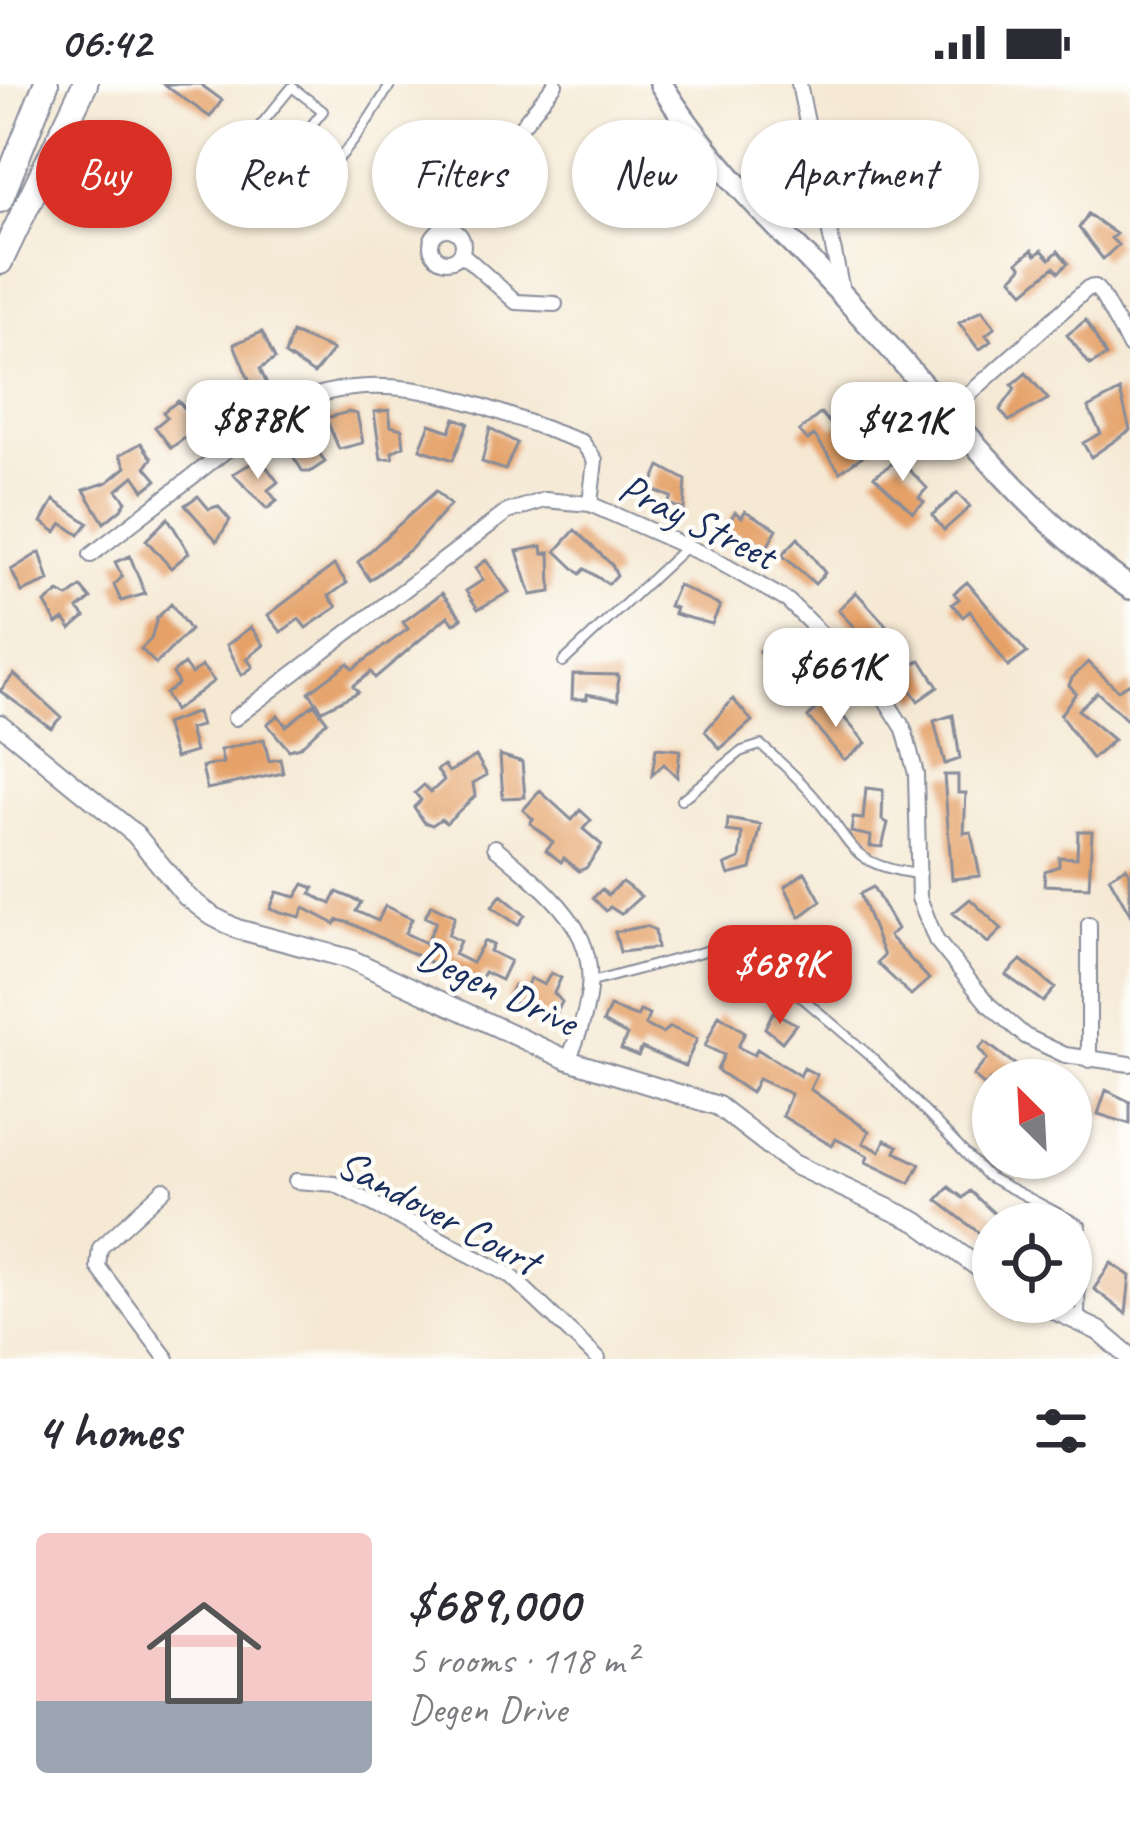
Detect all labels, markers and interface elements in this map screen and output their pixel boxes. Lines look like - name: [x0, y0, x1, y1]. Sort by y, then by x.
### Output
- text: 06:42: [60, 14, 151, 71]
- chip: Buy: [36, 120, 172, 228]
- chip: Rent: [196, 120, 348, 228]
- chip: Filters: [372, 120, 548, 228]
- chip: New: [572, 120, 717, 228]
- chip: Apartment: [741, 120, 979, 228]
- pin: $878K: [174, 380, 342, 482]
- pin: $421K: [819, 382, 987, 484]
- text: $878K: [213, 394, 303, 443]
- text: $421K: [858, 396, 948, 445]
- street label: Pray Street: [610, 461, 788, 584]
- pin: $661K: [752, 628, 920, 730]
- text: $661K: [790, 642, 882, 691]
- pin: $689K: [696, 925, 864, 1027]
- street label: Degen Drive: [409, 928, 589, 1050]
- text: $689K: [735, 939, 825, 988]
- north arrow: [972, 1059, 1092, 1179]
- map controls: [972, 1059, 1092, 1323]
- street label: Sandover Court: [328, 1137, 553, 1290]
- button: locate: [972, 1203, 1092, 1323]
- icon: filters: [1028, 1398, 1094, 1464]
- text: 4 homes: [36, 1399, 180, 1463]
- text: $689,000: [408, 1572, 579, 1636]
- icon: home: [132, 1581, 276, 1725]
- text: 5 rooms · 118 m²: [408, 1636, 636, 1685]
- text: Degen Drive: [408, 1685, 567, 1734]

